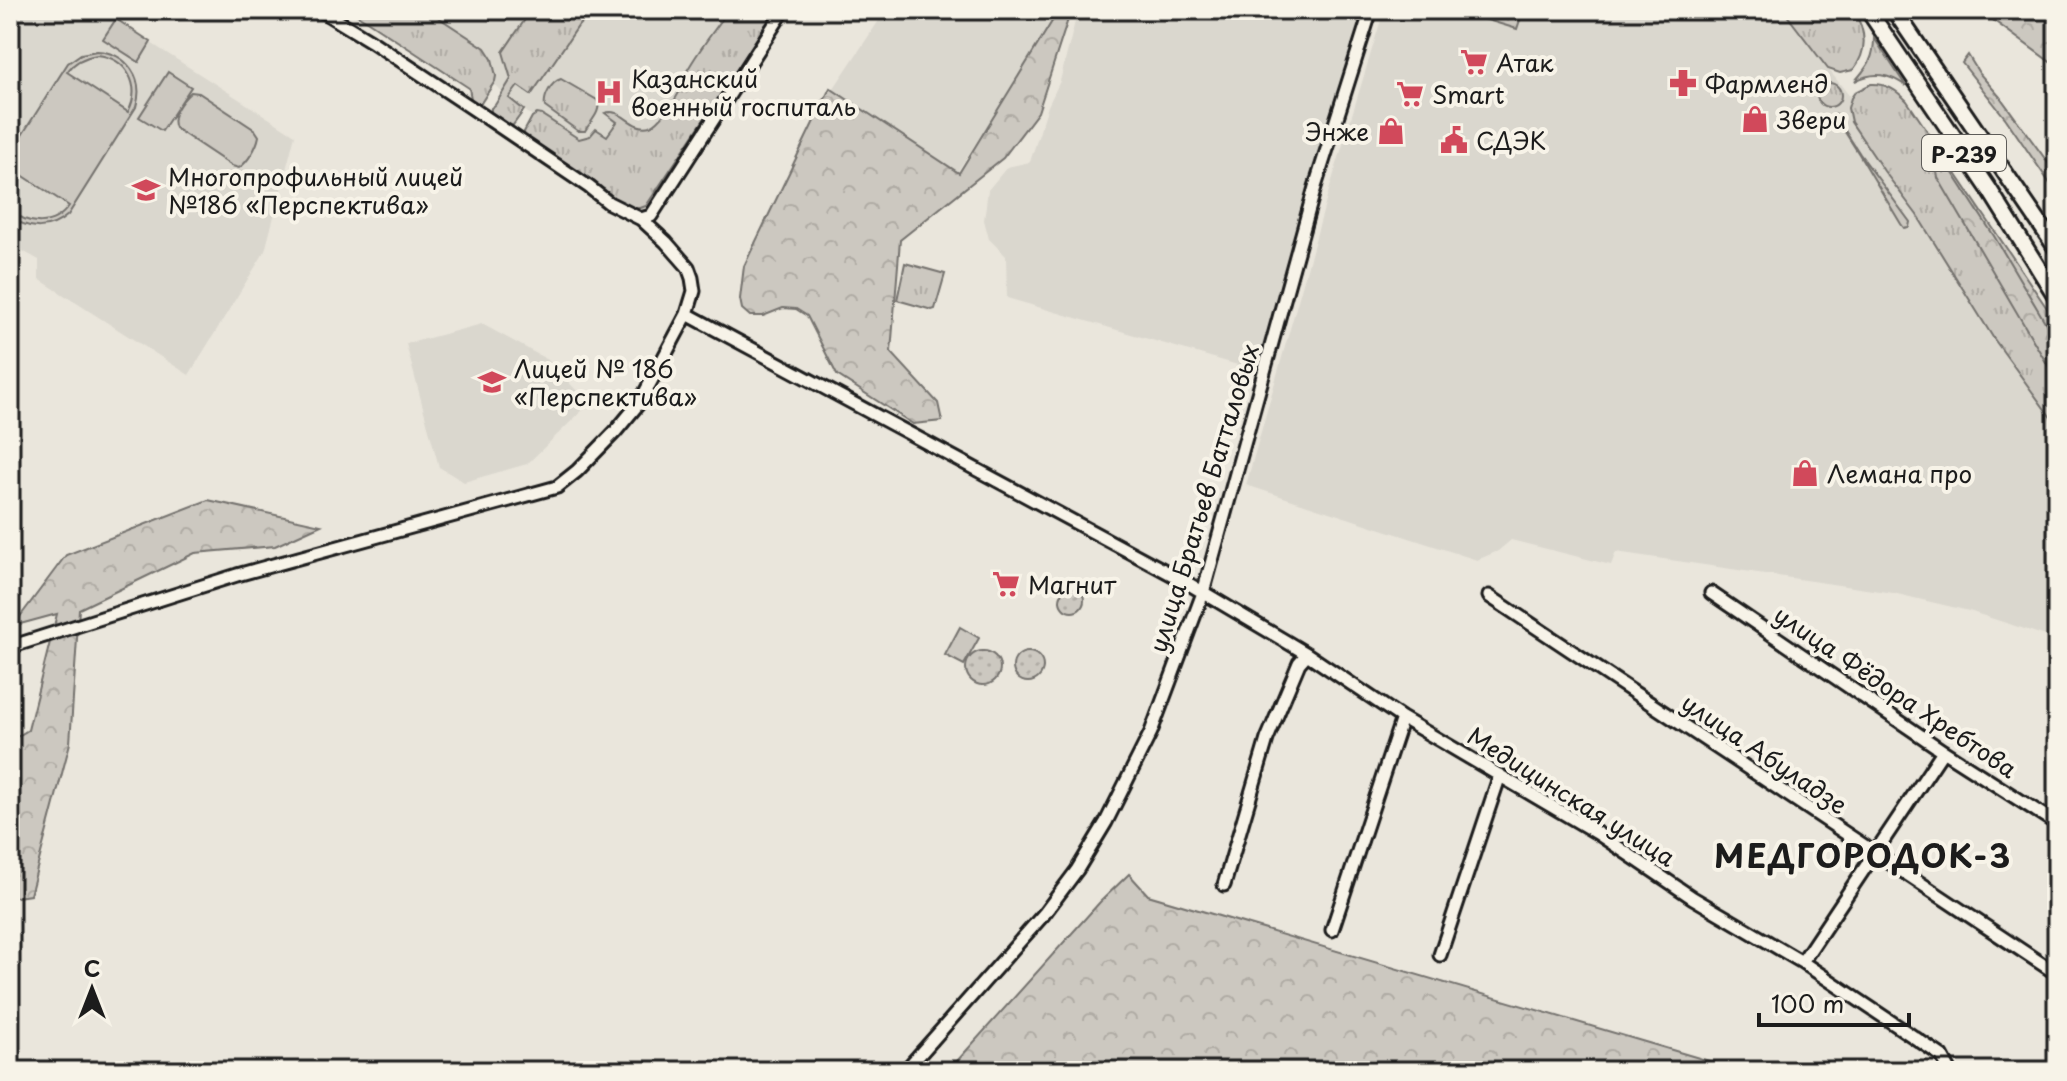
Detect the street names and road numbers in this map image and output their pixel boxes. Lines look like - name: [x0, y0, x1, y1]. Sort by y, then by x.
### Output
- road number: Р-239: [1922, 135, 2006, 171]
- street label: улица Братьев Батталовых: [1139, 339, 1267, 657]
- street label: улица Фёдора Хребтова: [1767, 596, 2025, 786]
- street label: улица Абуладзе: [1675, 684, 1855, 822]
- street label: Медицинская улица: [1461, 717, 1683, 875]

